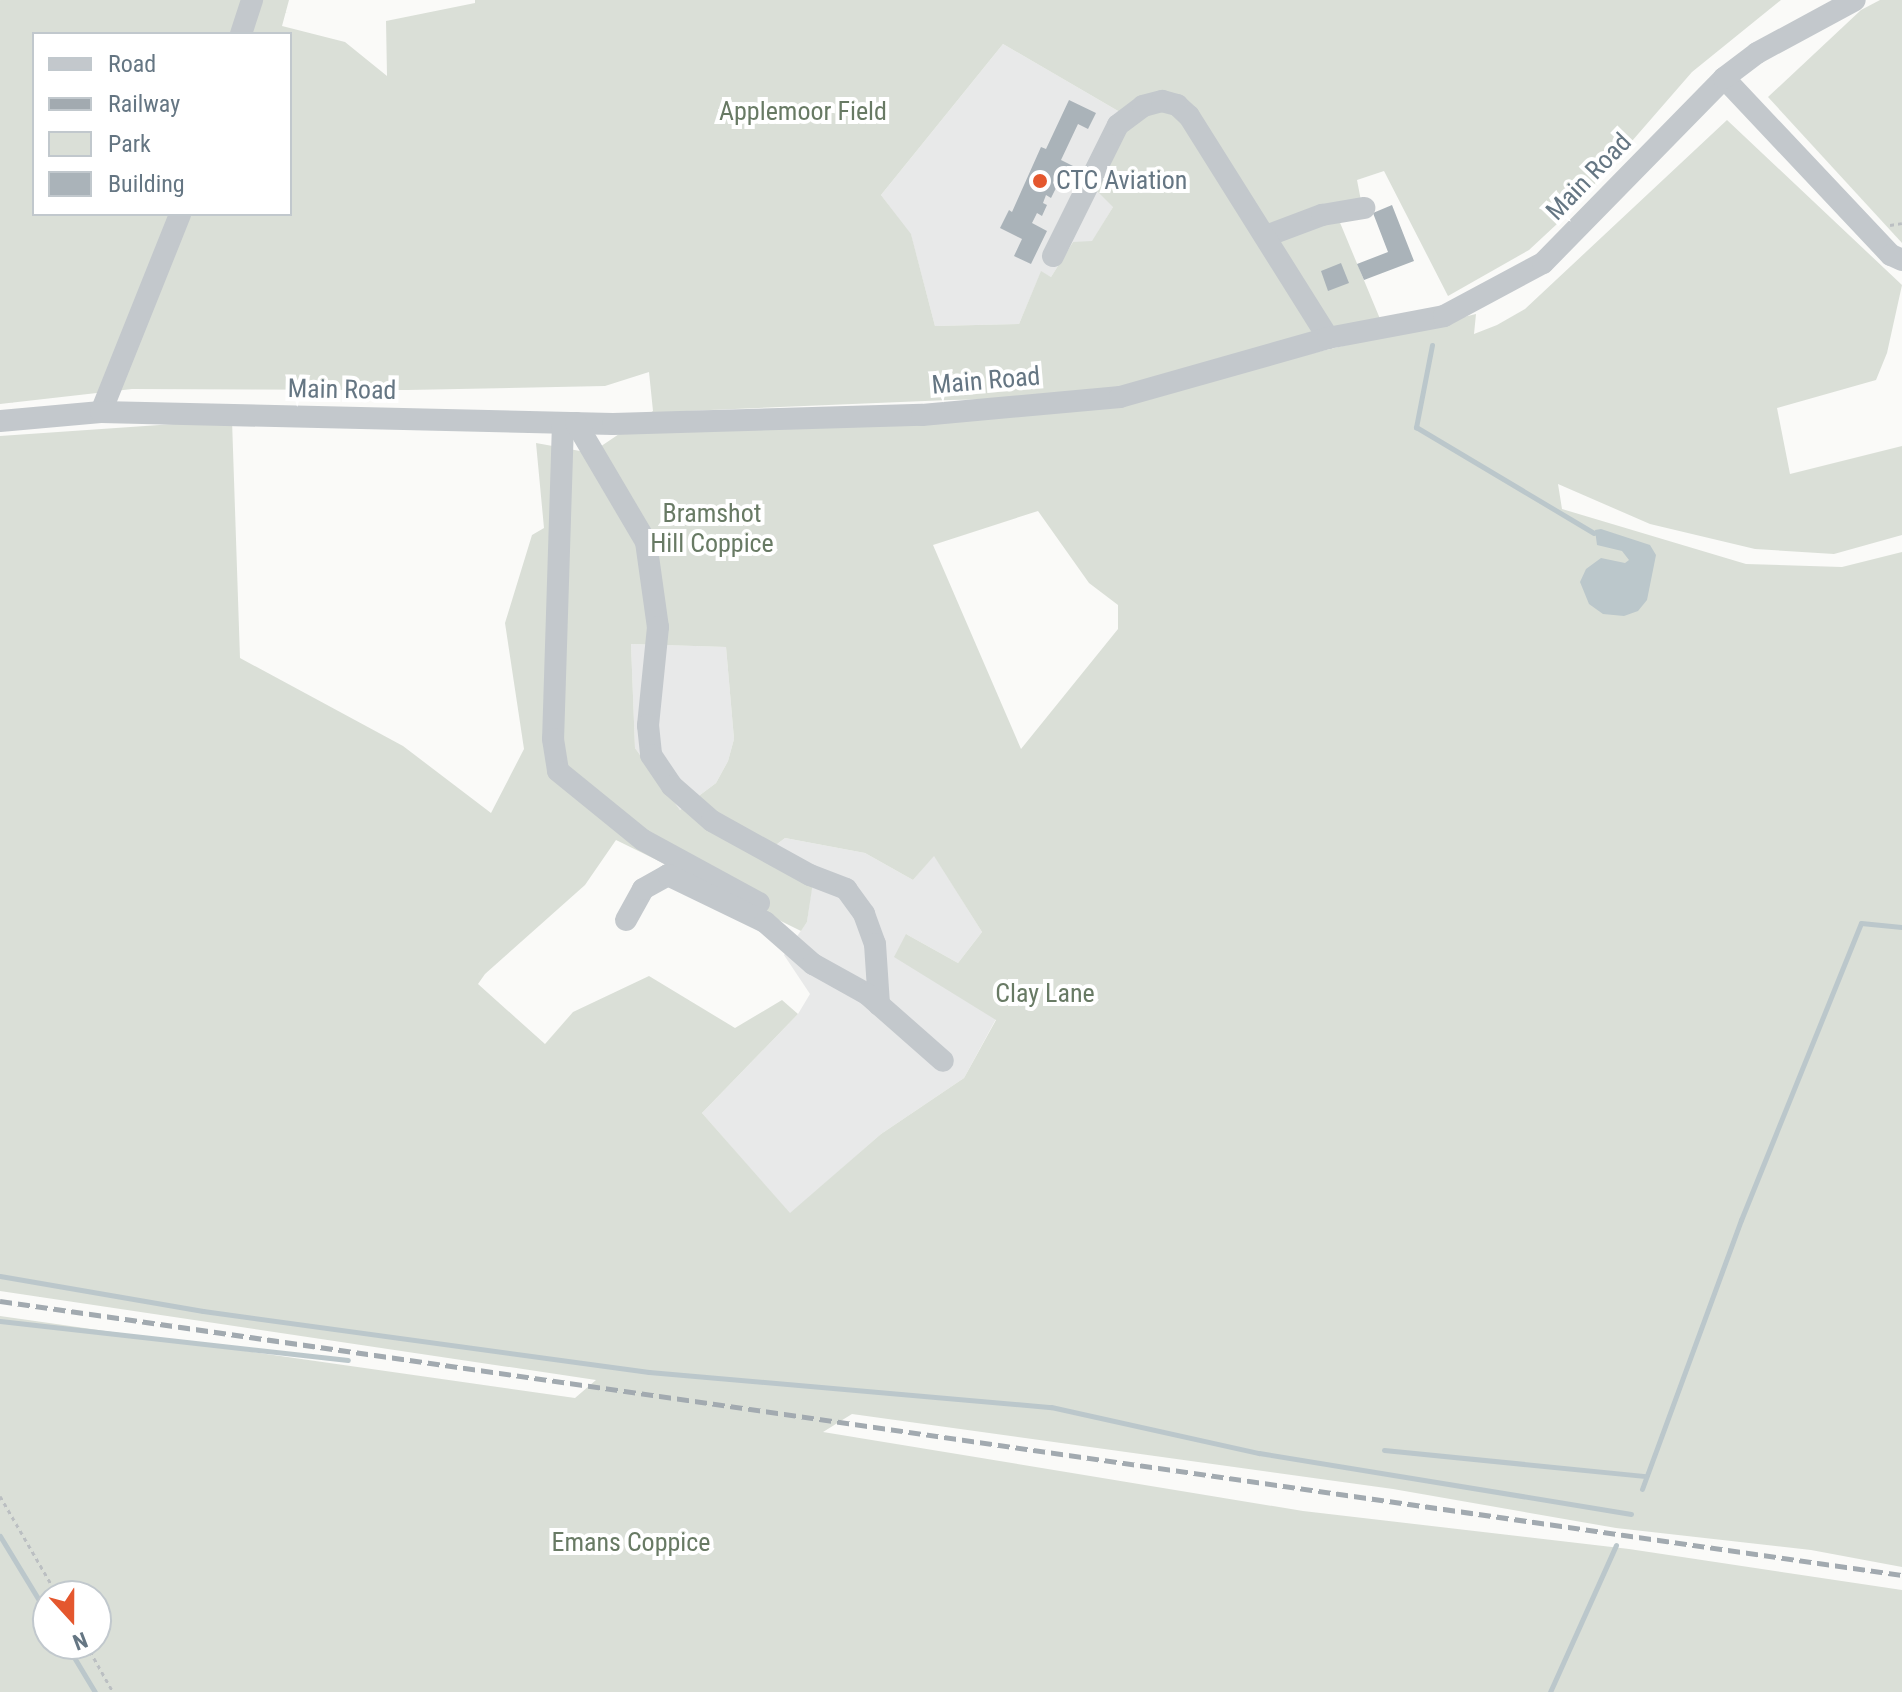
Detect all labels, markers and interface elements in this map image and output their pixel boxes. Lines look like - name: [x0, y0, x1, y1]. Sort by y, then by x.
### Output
- legend: [32, 32, 292, 216]
- text: Road: [108, 50, 156, 78]
- text: Railway: [108, 90, 180, 118]
- park label: Applemoor Field: [719, 96, 887, 128]
- street label: Main Road: [1540, 127, 1638, 227]
- text: Park: [108, 130, 151, 158]
- place label: CTC Aviation: [1056, 165, 1187, 197]
- text: Building: [108, 170, 185, 198]
- marker: CTC Aviation: [1031, 172, 1049, 190]
- street label: Main Road: [930, 361, 1042, 401]
- street label: Main Road: [287, 373, 397, 407]
- park label: Bramshot Hill Coppice: [650, 498, 774, 560]
- park label: Clay Lane: [995, 978, 1095, 1010]
- park label: Emans Coppice: [552, 1527, 710, 1559]
- north arrow: [32, 1580, 112, 1660]
- text: N: [69, 1627, 91, 1655]

